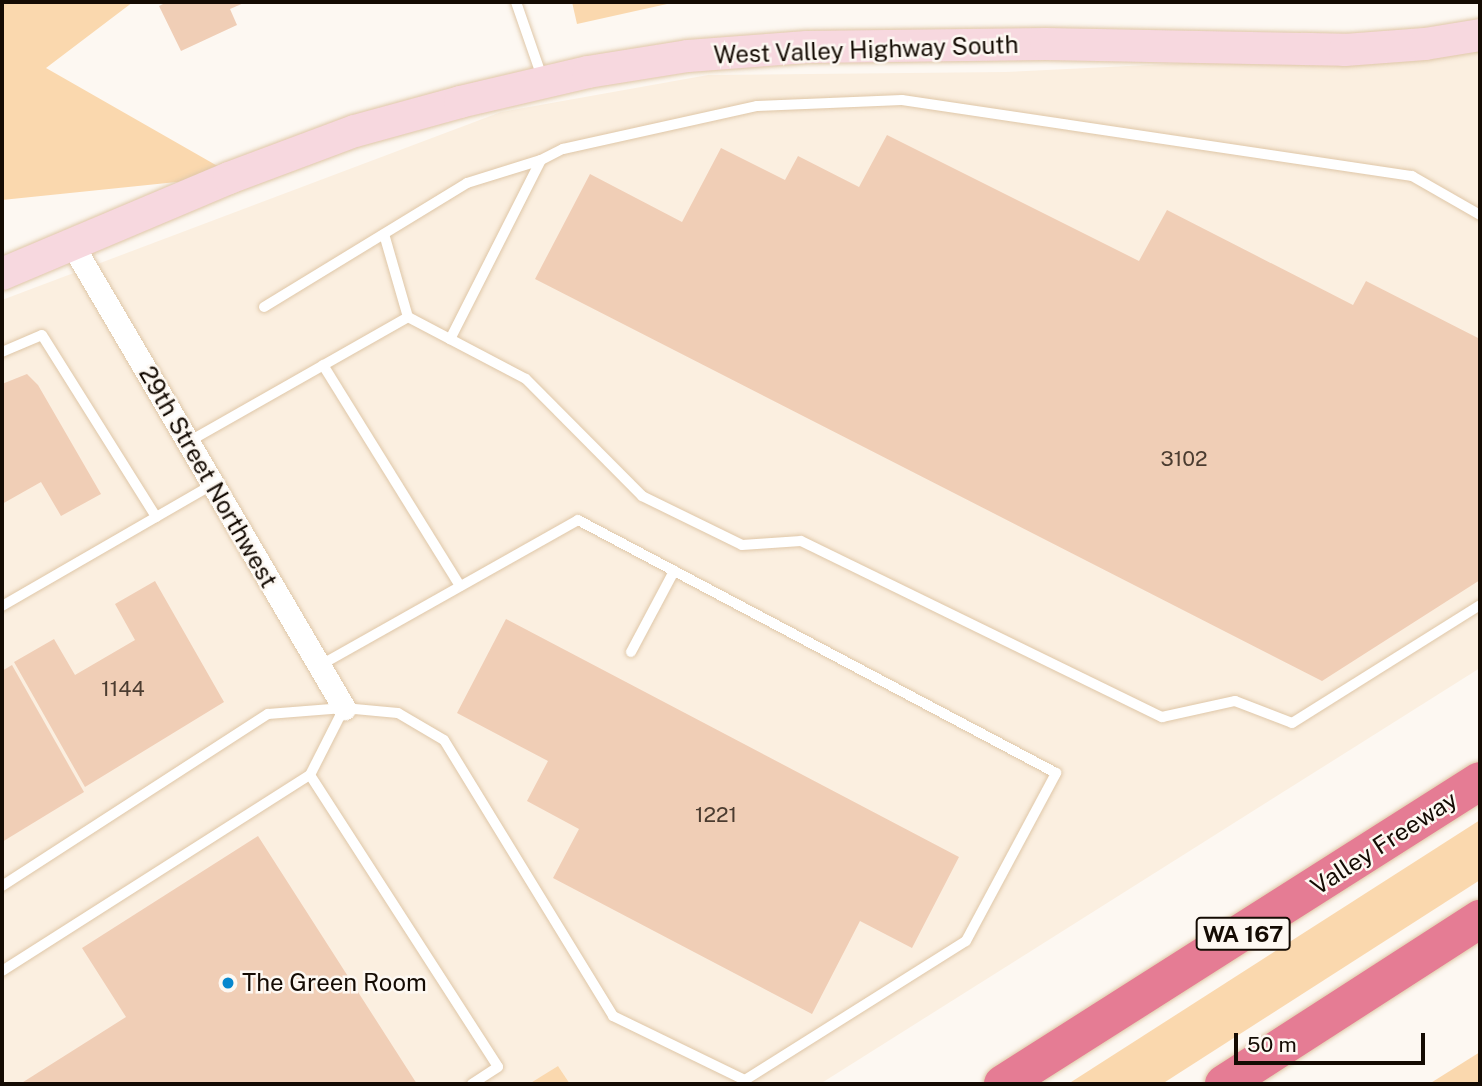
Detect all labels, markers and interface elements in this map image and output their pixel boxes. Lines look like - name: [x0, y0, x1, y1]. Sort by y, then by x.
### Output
- street label: West Valley Highway South: [713, 30, 1019, 70]
- street label: 29th Street Northwest: [133, 361, 283, 593]
- house number: 3102: [1160, 446, 1208, 472]
- house number: 1144: [101, 676, 145, 702]
- street label: Valley Freeway: [1305, 785, 1463, 901]
- house number: 1221: [695, 802, 737, 828]
- road number: WA 167: [1194, 914, 1292, 953]
- place label: The Green Room: [242, 969, 427, 997]
- marker: The Green Room: [220, 975, 236, 991]
- scale bar: [1237, 1020, 1428, 1064]
- text: 50 m: [1247, 1032, 1297, 1057]

